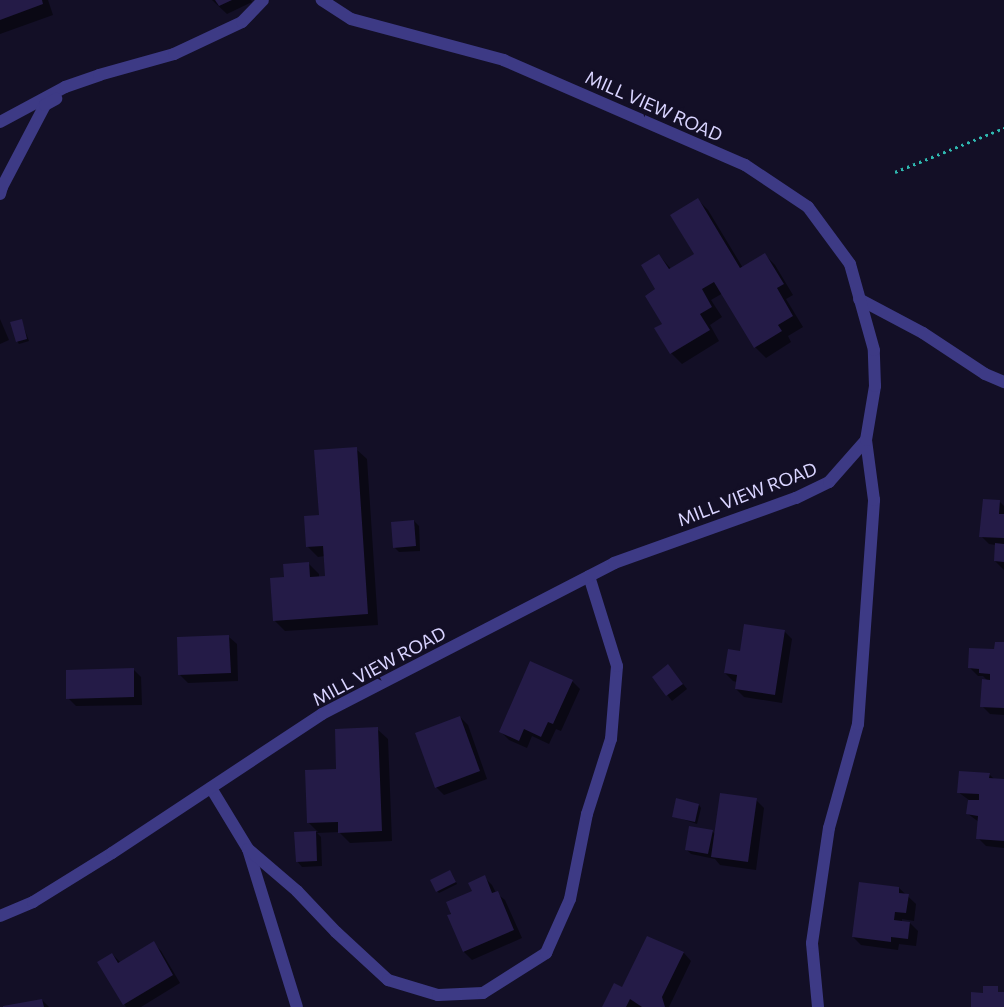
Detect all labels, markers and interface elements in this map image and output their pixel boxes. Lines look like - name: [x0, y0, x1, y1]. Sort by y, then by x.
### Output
- street label: MILL VIEW ROAD: [582, 66, 726, 146]
- street label: MILL VIEW ROAD: [674, 457, 820, 531]
- street label: MILL VIEW ROAD: [309, 622, 449, 710]

